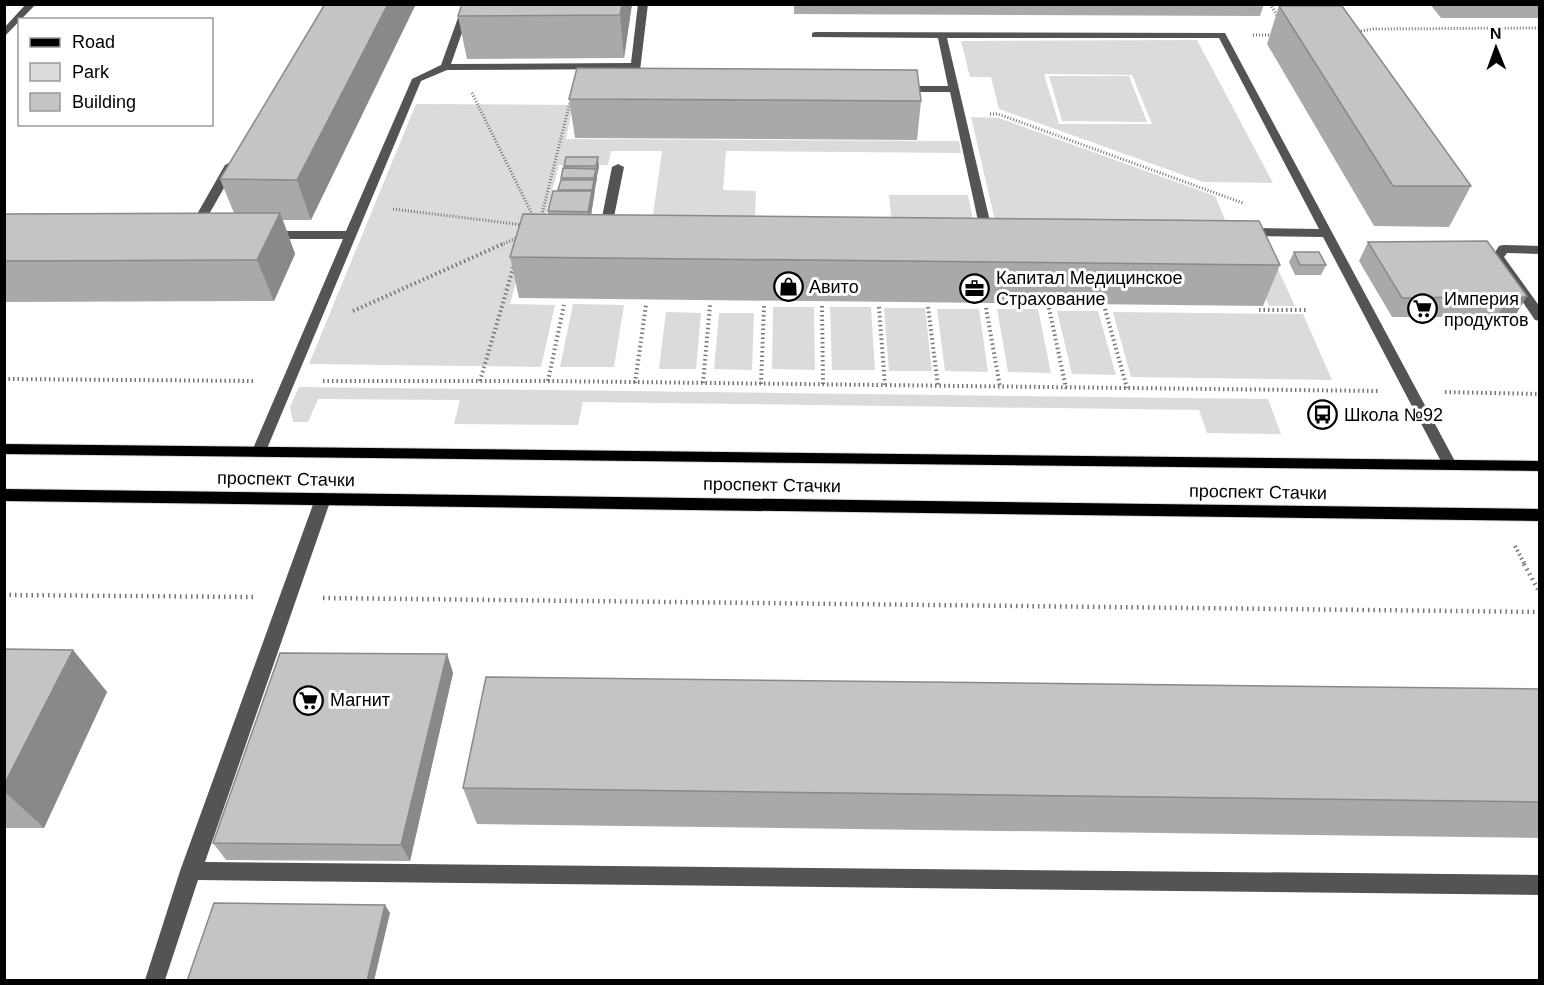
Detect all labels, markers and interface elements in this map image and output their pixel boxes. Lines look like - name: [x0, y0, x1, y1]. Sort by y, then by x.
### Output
- legend: [18, 18, 213, 126]
- north arrow: [1466, 18, 1526, 78]
- text: N: [1490, 25, 1502, 42]
- text: Road: [72, 32, 115, 52]
- text: Park: [72, 62, 110, 82]
- text: Building: [72, 92, 136, 112]
- place label: Капитал Медицинское Страхование: [996, 268, 1183, 309]
- shop icon: Авито: [772, 271, 804, 303]
- office icon: Капитал Медицинское Страхование: [959, 272, 991, 304]
- place label: Авито: [809, 277, 859, 297]
- place label: Империя продуктов: [1444, 289, 1529, 330]
- supermarket icon: Империя продуктов: [1407, 293, 1439, 325]
- bus stop icon: Школа №92: [1307, 399, 1339, 431]
- place label: Школа №92: [1344, 405, 1443, 425]
- street label: проспект Стачки: [217, 468, 355, 490]
- street label: проспект Стачки: [703, 474, 841, 496]
- street label: проспект Стачки: [1189, 481, 1327, 503]
- supermarket icon: Магнит: [293, 684, 325, 716]
- place label: Магнит: [330, 690, 390, 710]

